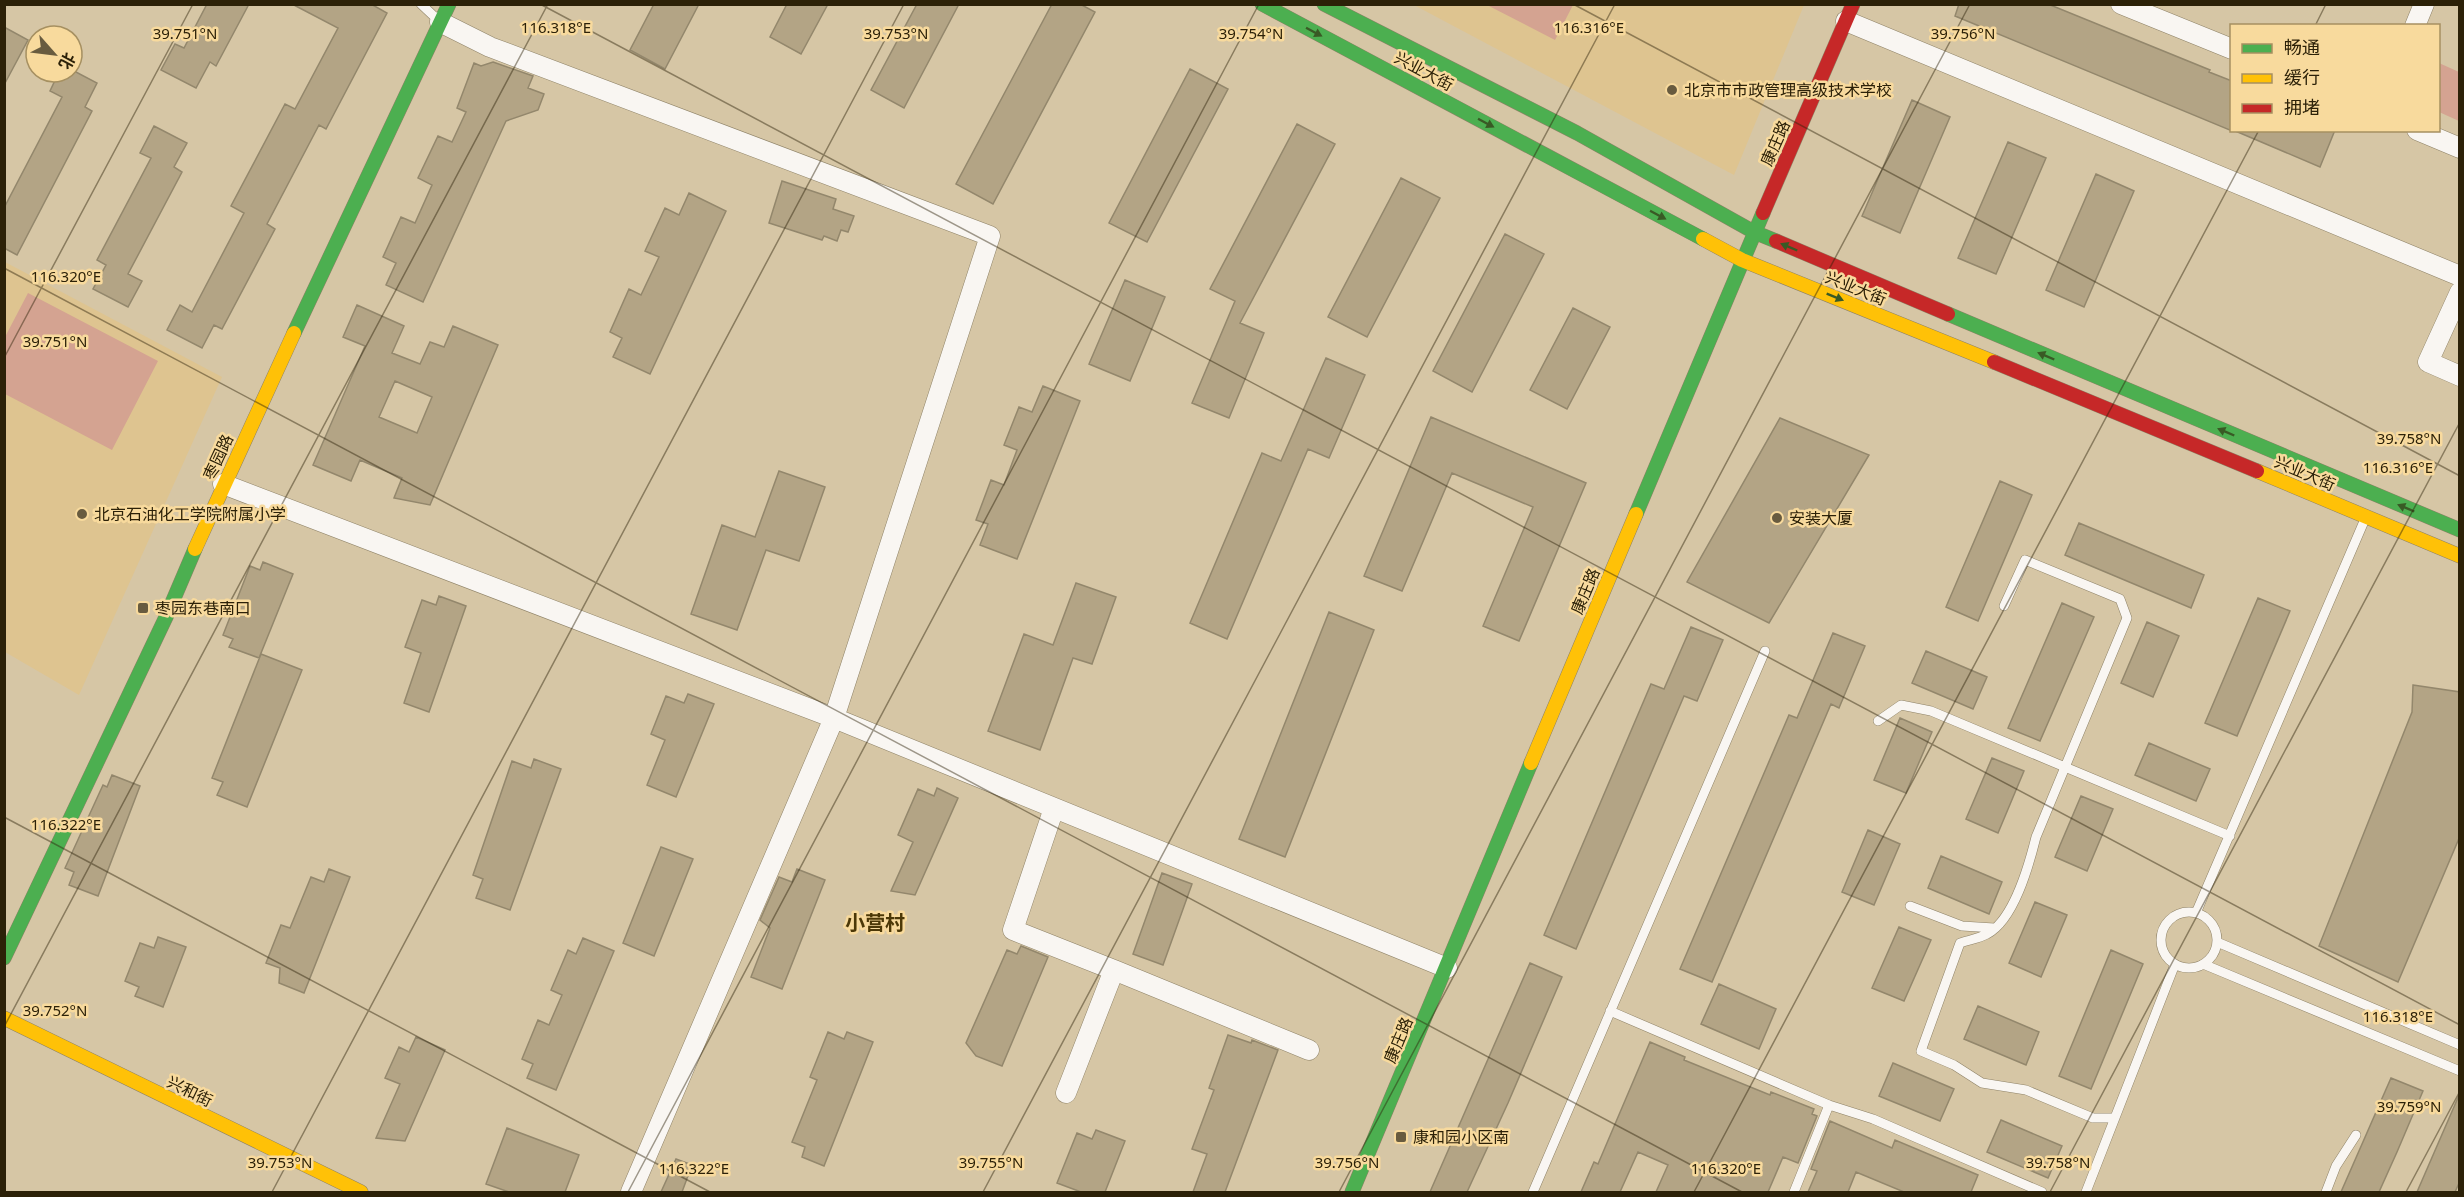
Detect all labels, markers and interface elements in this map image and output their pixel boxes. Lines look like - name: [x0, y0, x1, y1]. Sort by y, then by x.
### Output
- text: 116.318°E: [521, 17, 591, 37]
- text: 116.316°E: [1554, 17, 1624, 37]
- text: 39.751°N: [153, 23, 217, 43]
- text: 39.753°N: [864, 23, 928, 43]
- text: 39.754°N: [1219, 23, 1283, 43]
- text: 39.756°N: [1931, 23, 1995, 43]
- north arrow: [24, 24, 84, 84]
- legend: [2230, 24, 2440, 132]
- one-way arrow: [1306, 27, 1323, 37]
- text: 畅通: [2284, 35, 2320, 59]
- street label: 兴业大街: [1391, 46, 1457, 96]
- text: 北: [54, 49, 81, 73]
- text: 缓行: [2284, 65, 2320, 89]
- place label: 北京市市政管理高级技术学校: [1684, 79, 1892, 101]
- marker: 北京市市政管理高级技术学校: [1665, 83, 1679, 97]
- text: 拥堵: [2284, 95, 2320, 119]
- street label: 康庄路: [1755, 117, 1795, 169]
- one-way arrow: [1478, 118, 1495, 128]
- one-way arrow: [1650, 210, 1667, 220]
- one-way arrow: [1780, 242, 1798, 252]
- text: 116.320°E: [31, 266, 101, 286]
- street label: 兴业大街: [1822, 266, 1890, 310]
- one-way arrow: [1826, 292, 1844, 302]
- text: 39.751°N: [23, 331, 87, 351]
- one-way arrow: [2037, 351, 2055, 361]
- one-way arrow: [2216, 427, 2234, 437]
- text: 39.758°N: [2377, 428, 2441, 448]
- street label: 枣园路: [198, 431, 238, 483]
- street label: 兴业大街: [2271, 450, 2339, 496]
- text: 116.316°E: [2363, 457, 2433, 477]
- place label: 北京石油化工学院附属小学: [94, 503, 286, 525]
- one-way arrow: [2396, 503, 2414, 513]
- marker: 北京石油化工学院附属小学: [75, 507, 89, 521]
- place label: 安装大厦: [1789, 507, 1853, 529]
- marker: 安装大厦: [1770, 511, 1784, 525]
- street label: 康庄路: [1565, 565, 1605, 617]
- place label: 枣园东巷南口: [155, 597, 251, 619]
- marker: 枣园东巷南口: [136, 601, 150, 615]
- text: 116.322°E: [31, 814, 101, 834]
- district label: 小营村: [845, 909, 905, 936]
- text: 39.752°N: [23, 1000, 87, 1020]
- text: 116.318°E: [2363, 1006, 2433, 1026]
- street label: 康庄路: [1378, 1014, 1418, 1066]
- street label: 兴和街: [164, 1071, 216, 1111]
- text: 39.759°N: [2377, 1096, 2441, 1116]
- place label: 康和园小区南: [1413, 1126, 1509, 1148]
- marker: 康和园小区南: [1394, 1130, 1408, 1144]
- text: 39.753°N: [248, 1152, 312, 1172]
- text: 39.755°N: [959, 1152, 1023, 1172]
- text: 39.756°N: [1315, 1152, 1379, 1172]
- text: 39.758°N: [2026, 1152, 2090, 1172]
- text: 116.322°E: [659, 1158, 729, 1178]
- text: 116.320°E: [1691, 1158, 1761, 1178]

